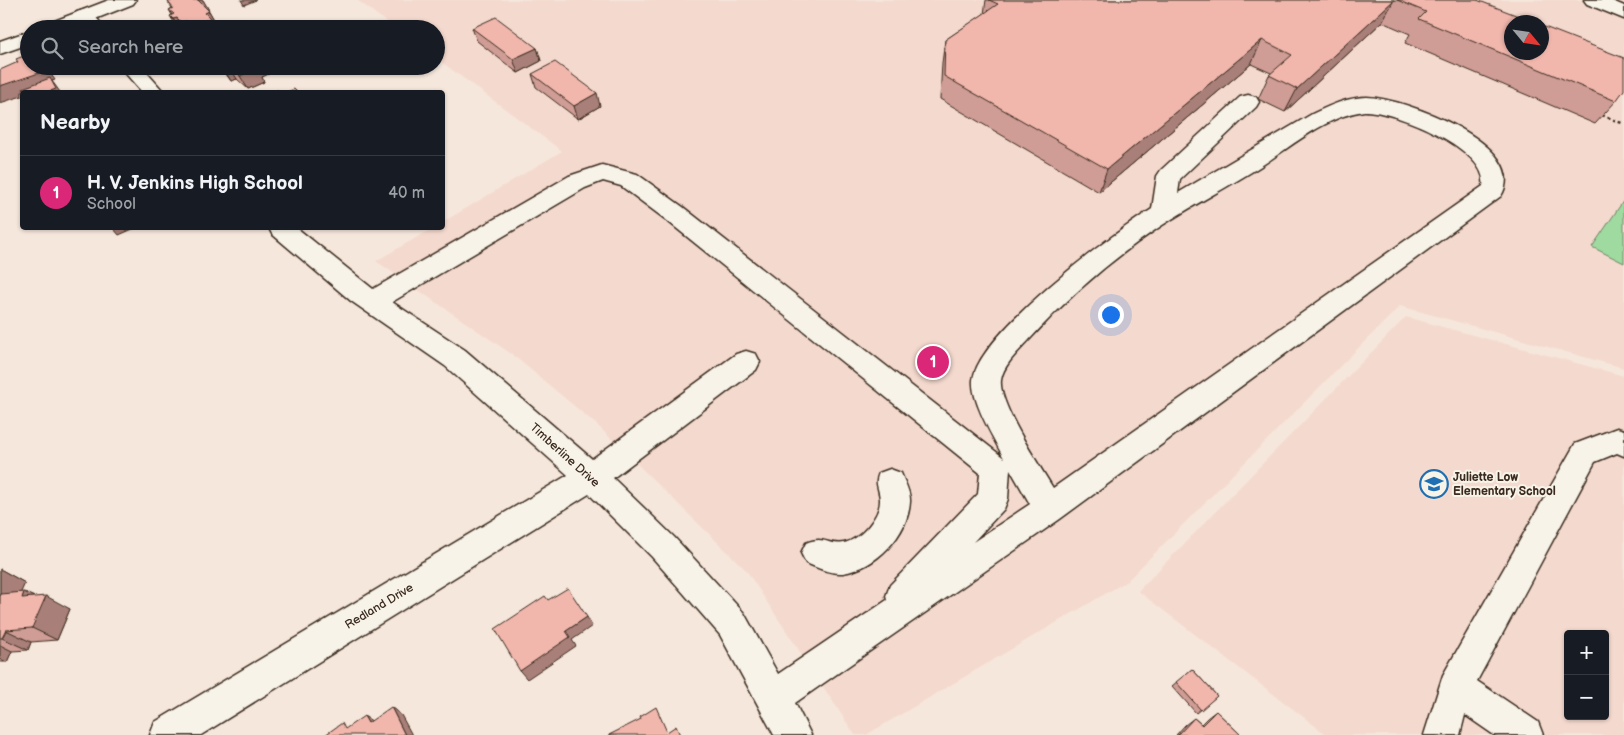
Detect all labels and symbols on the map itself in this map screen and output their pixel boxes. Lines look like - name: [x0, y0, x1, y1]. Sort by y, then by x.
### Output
- north arrow: [1504, 15, 1549, 60]
- your location: [1098, 302, 1124, 328]
- pin: 1: [917, 343, 949, 381]
- street label: Timberline Drive: [527, 420, 603, 491]
- school or university icon: Juliette Low Elementary School: [1419, 469, 1449, 499]
- place label: Juliette Low Elementary School: [1453, 470, 1556, 499]
- street label: Redland Drive: [342, 580, 416, 633]

